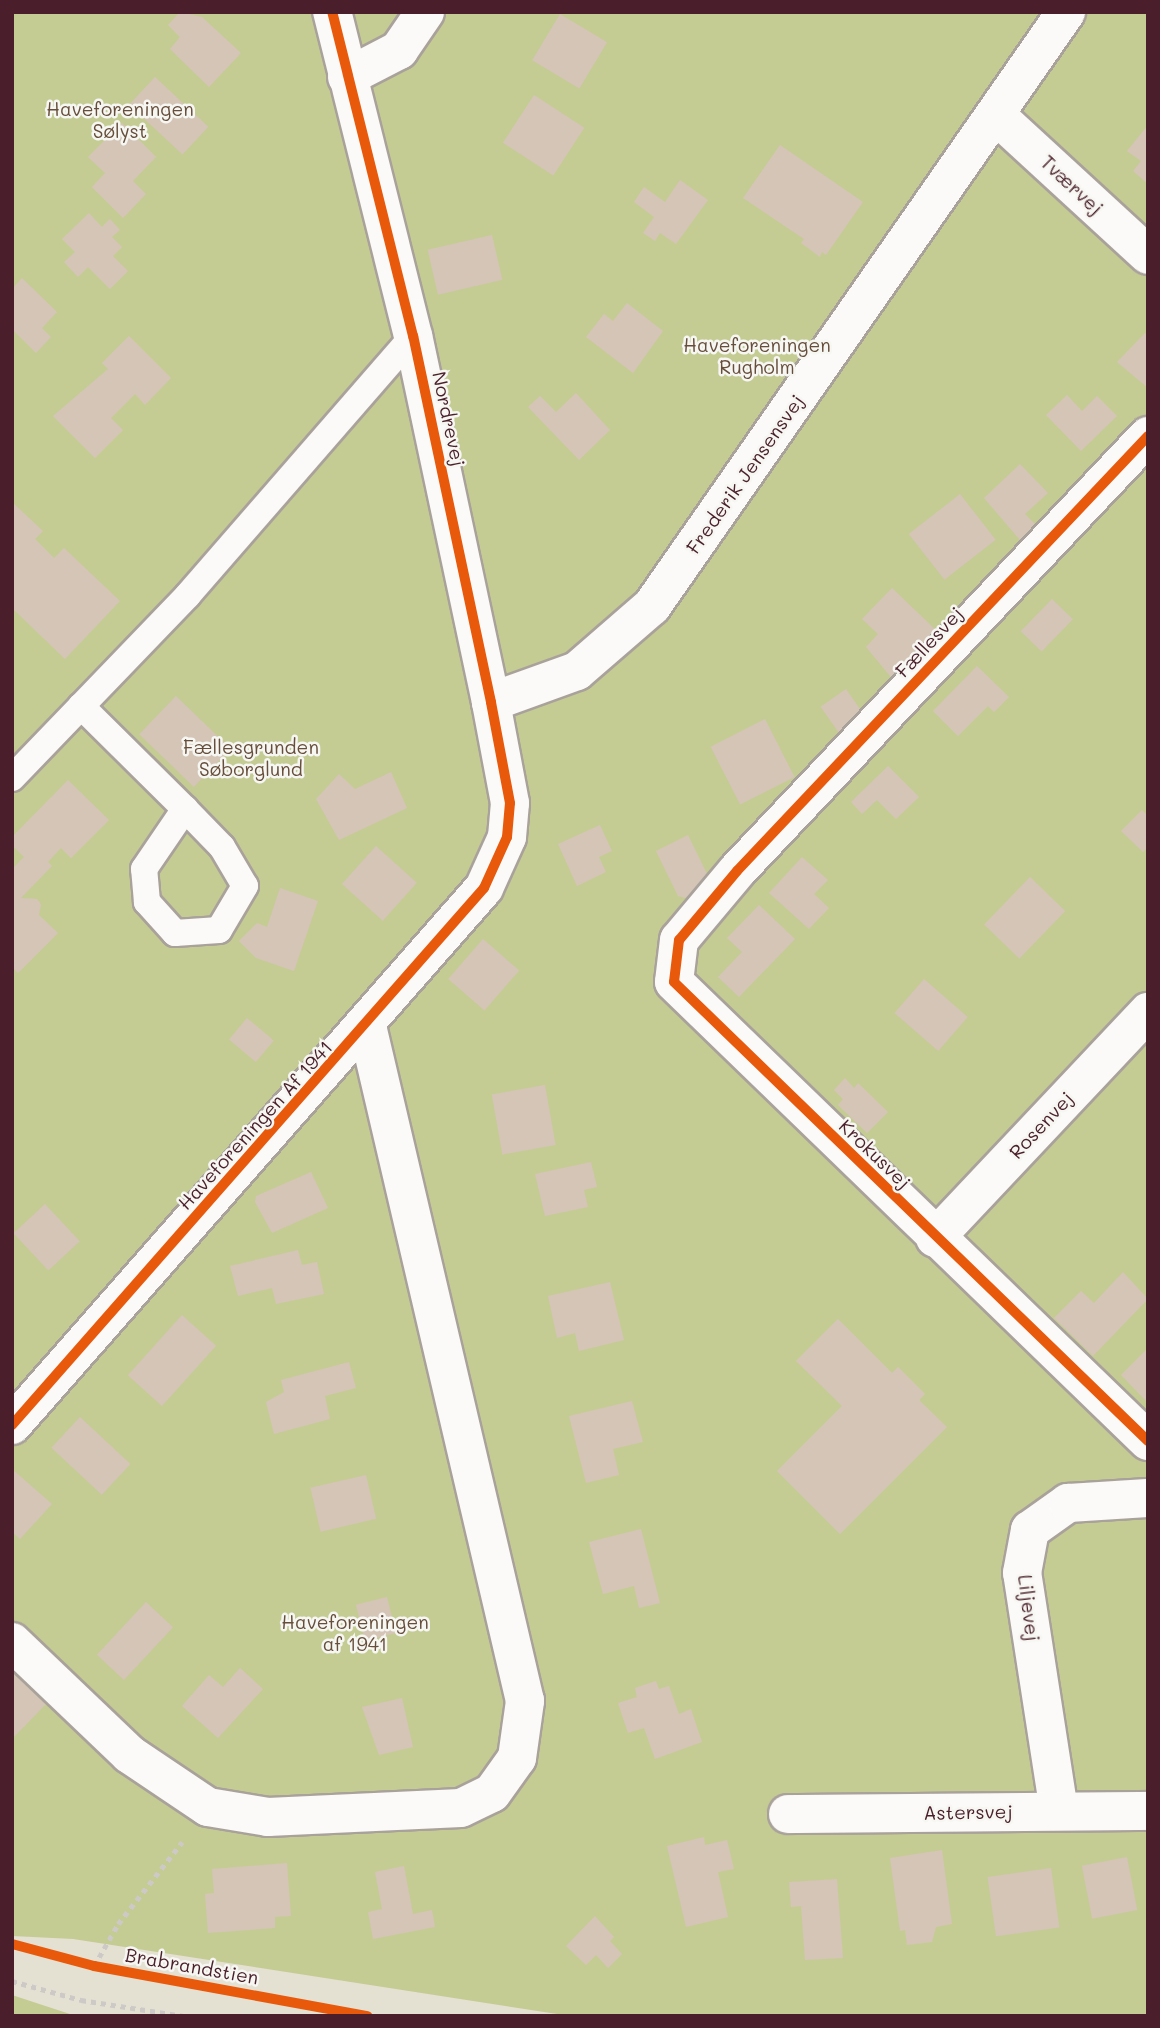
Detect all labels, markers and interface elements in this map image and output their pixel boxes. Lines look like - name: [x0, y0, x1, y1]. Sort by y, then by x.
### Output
- park label: Haveforeningen Sølyst: [46, 98, 194, 142]
- street label: Tværvej: [1036, 151, 1108, 219]
- park label: Haveforeningen Rugholm: [683, 334, 831, 378]
- street label: Nordrevej: [428, 369, 470, 469]
- street label: Frederik Jensensvej: [681, 390, 809, 558]
- street label: Fællesvej: [891, 602, 967, 682]
- park label: Fællesgrunden Søborglund: [183, 736, 319, 780]
- street label: Haveforeningen Af 1941: [173, 1036, 337, 1214]
- street label: Rosenvej: [1004, 1087, 1078, 1163]
- street label: Krokusvej: [835, 1114, 915, 1194]
- street label: Liljevej: [1014, 1573, 1044, 1643]
- park label: Haveforeningen af 1941: [281, 1611, 429, 1655]
- street label: Astersvej: [923, 1800, 1013, 1824]
- street label: Brabrandstien: [124, 1943, 260, 1989]

